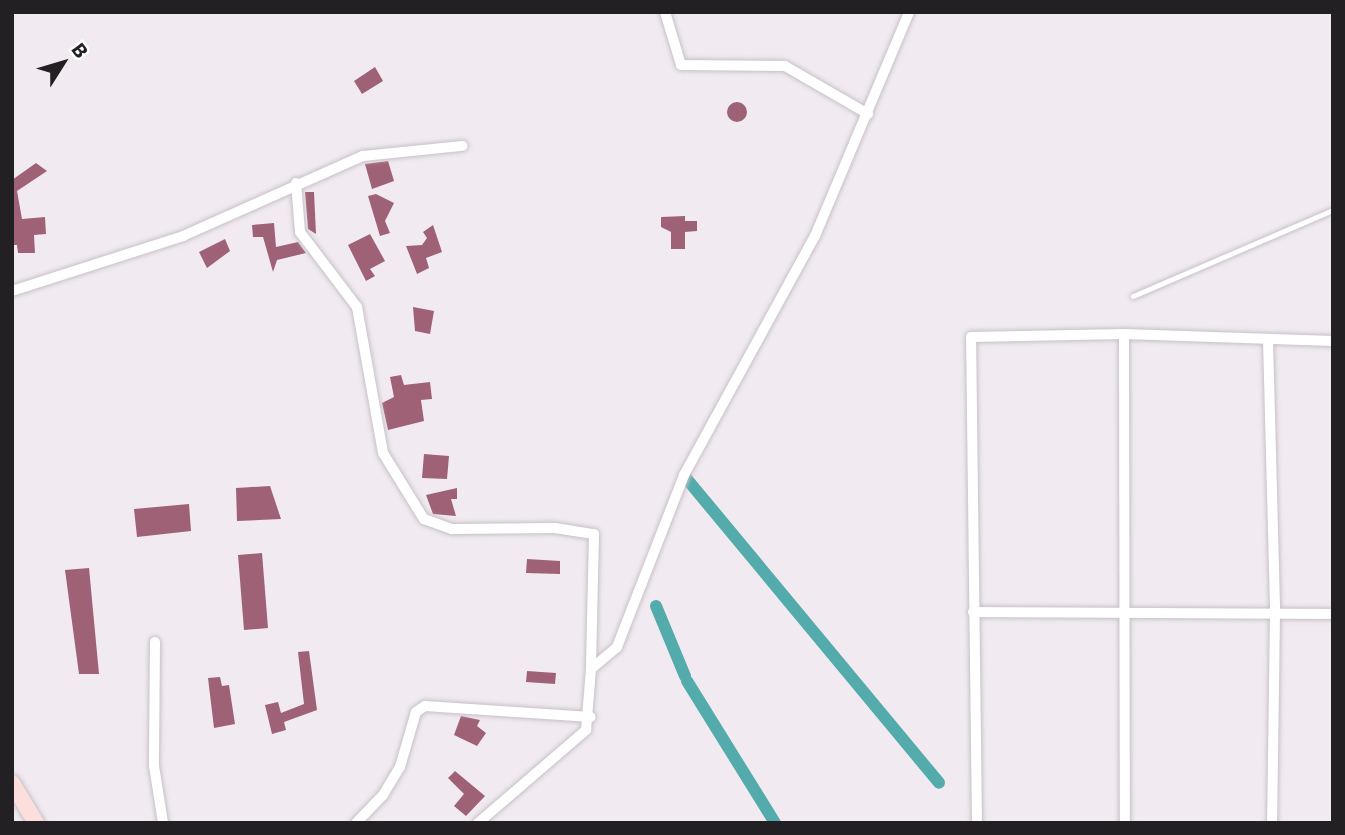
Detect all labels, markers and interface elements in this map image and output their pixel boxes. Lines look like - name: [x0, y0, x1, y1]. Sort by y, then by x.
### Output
- north arrow: [28, 28, 98, 98]
- text: B: [67, 38, 93, 62]

